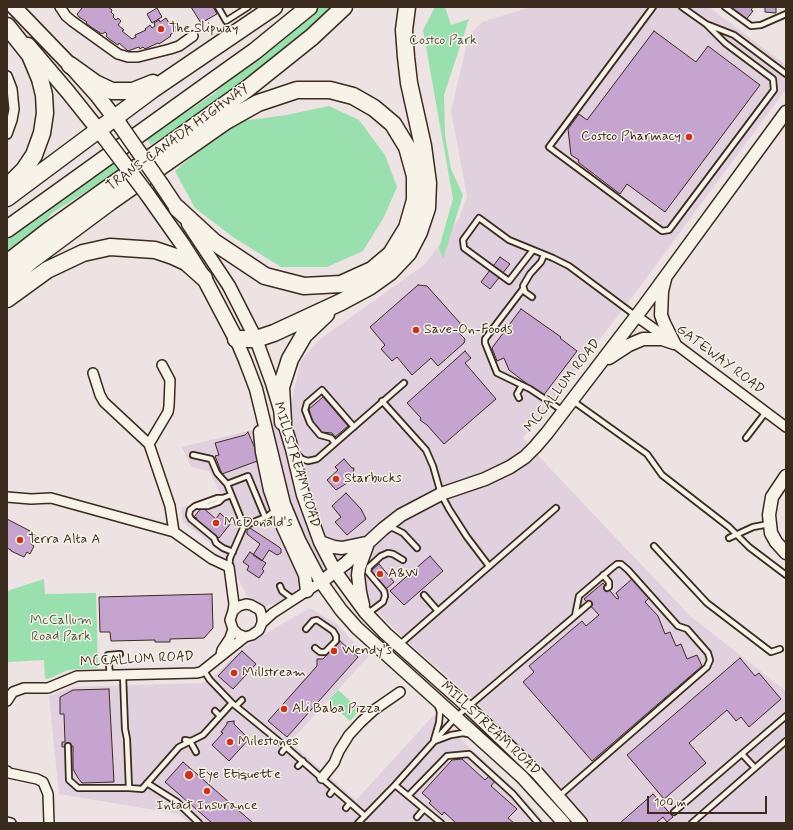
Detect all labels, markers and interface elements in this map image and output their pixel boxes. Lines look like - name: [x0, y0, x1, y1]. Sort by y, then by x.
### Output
- place label: The Slipway: [169, 21, 238, 37]
- marker: The Slipway: [156, 24, 166, 34]
- park label: Costco Park: [409, 33, 477, 49]
- street label: TRANS-CANADA HIGHWAY: [104, 81, 252, 195]
- place label: Costco Pharmacy: [581, 129, 681, 145]
- marker: Costco Pharmacy: [684, 132, 694, 142]
- street label: GATEWAY ROAD: [673, 321, 767, 399]
- place label: Save-On-Foods: [424, 322, 512, 338]
- marker: Save-On-Foods: [411, 325, 421, 335]
- street label: MCCALLUM ROAD: [521, 336, 605, 436]
- street label: MILLSTREAM ROAD: [269, 400, 323, 530]
- place label: Starbucks: [344, 471, 402, 487]
- marker: Starbucks: [331, 474, 341, 484]
- place label: McDonald's: [224, 515, 293, 531]
- marker: McDonald's: [211, 518, 221, 528]
- place label: Terra Alta A: [28, 532, 100, 548]
- marker: Terra Alta A: [15, 535, 25, 545]
- place label: A&W: [388, 566, 418, 582]
- marker: A&W: [375, 569, 385, 579]
- park label: McCallum Road Park: [30, 613, 92, 646]
- place label: Wendy's: [342, 643, 392, 659]
- marker: Wendy's: [329, 646, 339, 656]
- street label: MCCALLUM ROAD: [80, 649, 194, 671]
- place label: Millstream: [242, 665, 306, 681]
- marker: Millstream: [229, 668, 239, 678]
- street label: MILLSTREAM ROAD: [437, 678, 543, 780]
- place label: Ali Baba Pizza: [292, 701, 380, 717]
- marker: Ali Baba Pizza: [279, 704, 289, 714]
- place label: Milestones: [238, 734, 298, 750]
- marker: Milestones: [225, 737, 235, 747]
- place label: Eye Etiquette: [198, 767, 281, 783]
- marker: Eye Etiquette: [183, 769, 195, 781]
- marker: Intact Insurance: [202, 786, 212, 796]
- scale bar: [649, 788, 769, 814]
- text: 100 m: [654, 795, 686, 811]
- place label: Intact Insurance: [156, 798, 258, 814]

